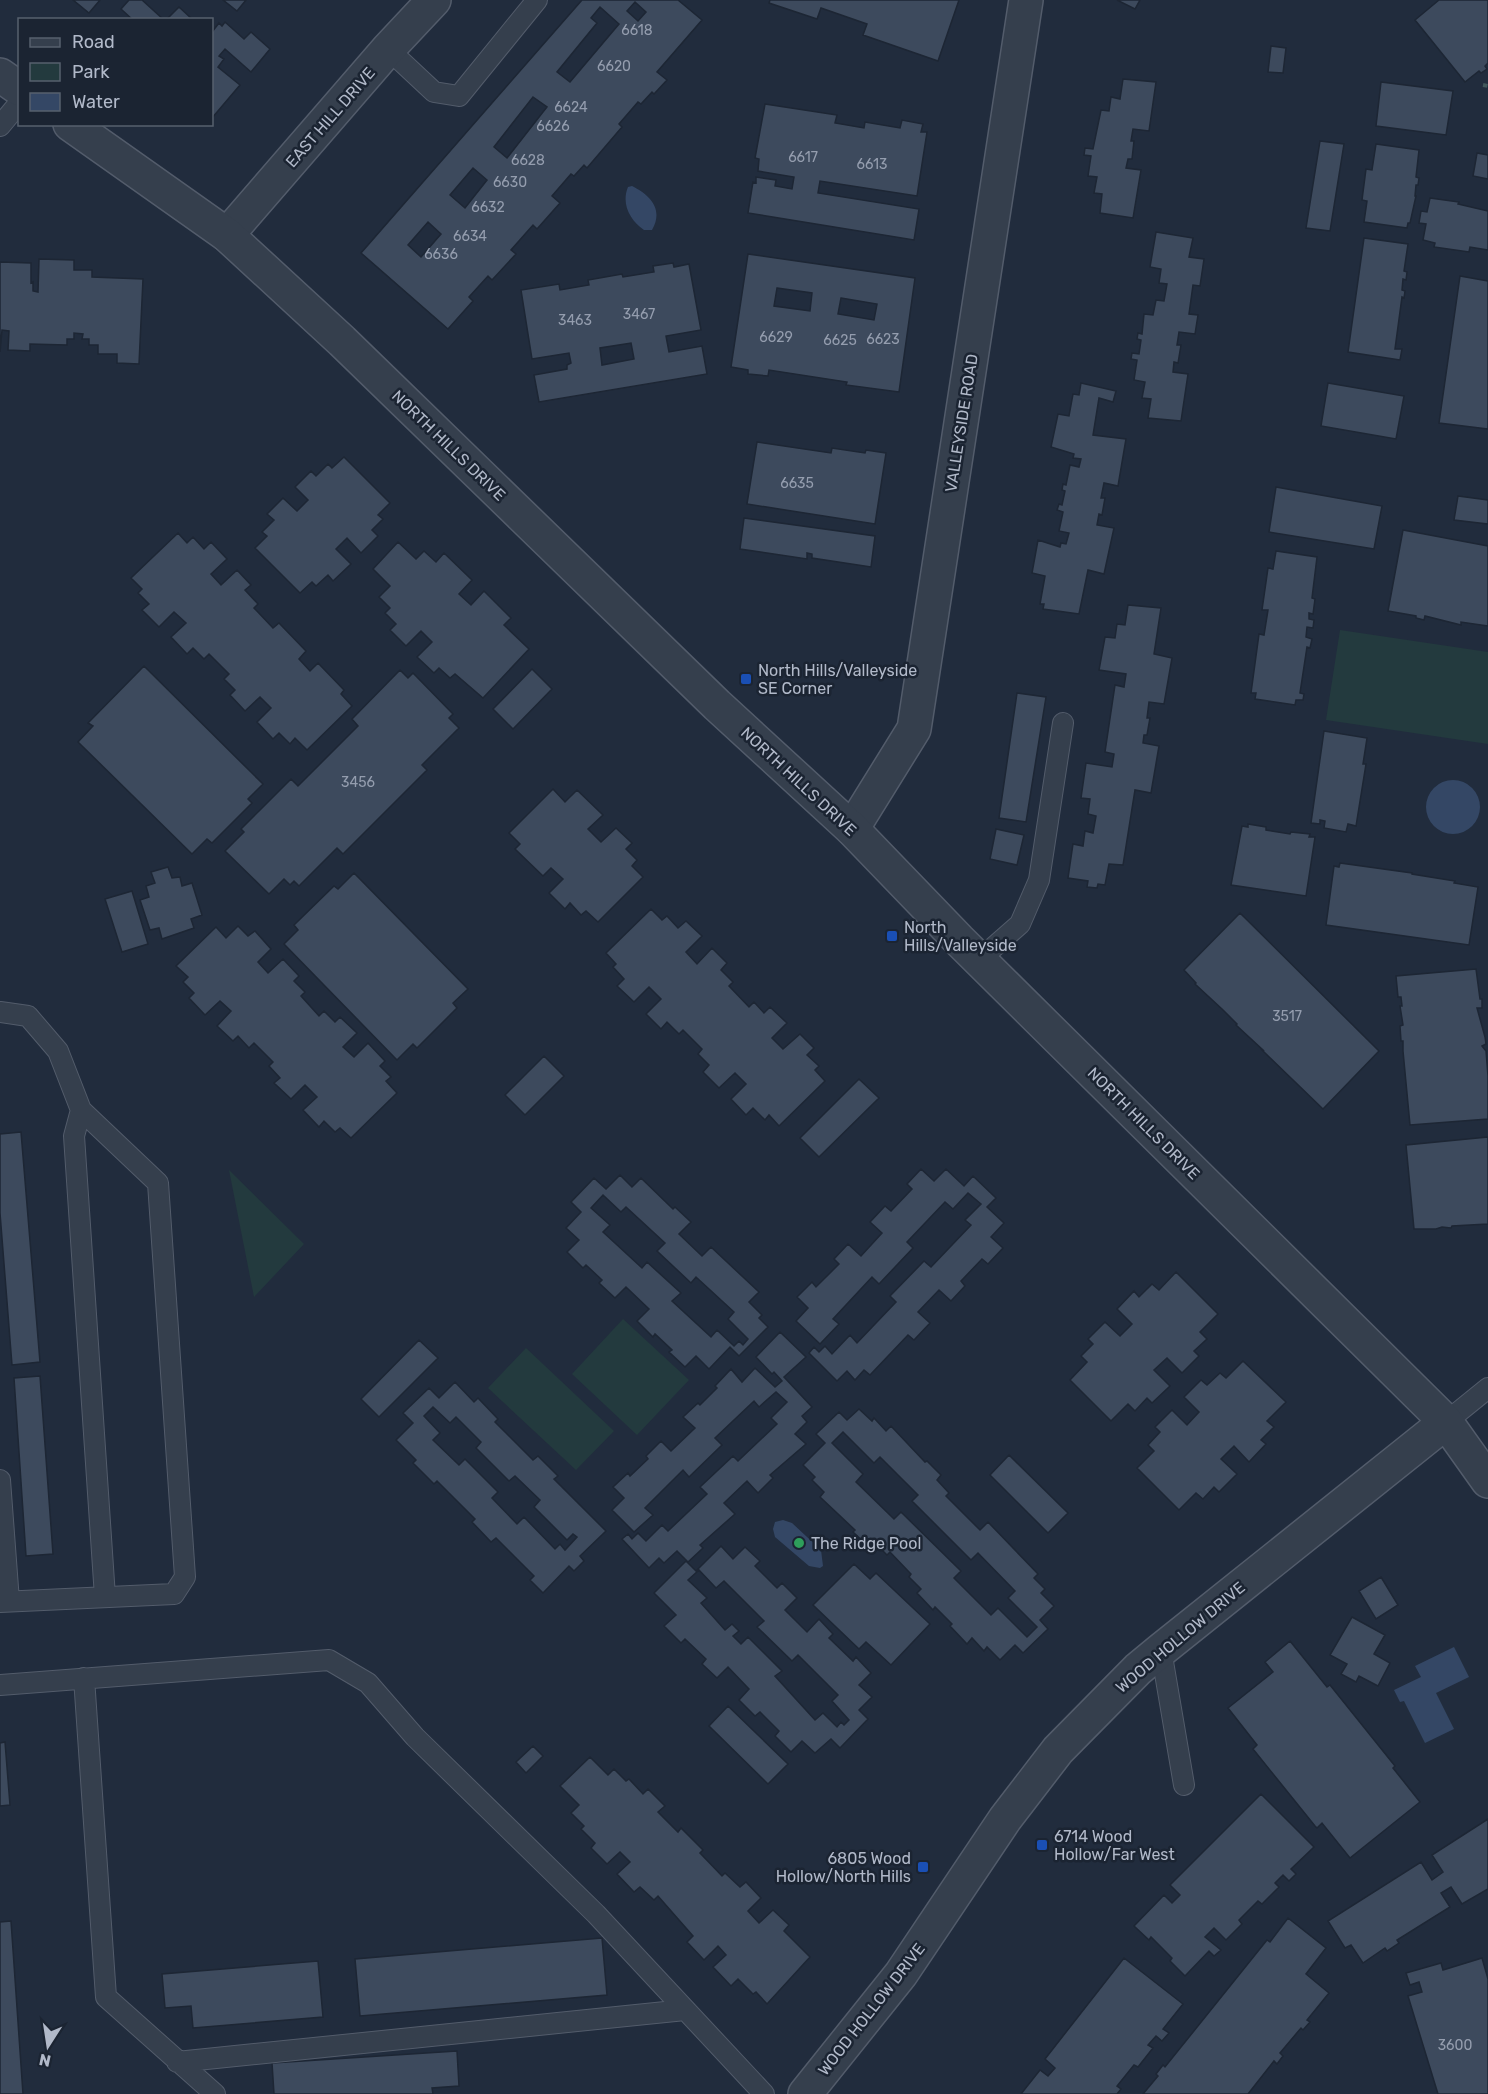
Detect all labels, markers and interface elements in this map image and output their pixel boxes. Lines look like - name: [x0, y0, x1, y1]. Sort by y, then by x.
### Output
- legend: [18, 18, 213, 126]
- house number: 6618: [621, 22, 653, 39]
- text: Road: [72, 31, 115, 53]
- house number: 6620: [597, 58, 631, 75]
- text: Park: [72, 61, 110, 83]
- street label: EAST HILL DRIVE: [282, 63, 379, 171]
- text: Water: [72, 91, 120, 113]
- house number: 6624: [554, 99, 588, 116]
- house number: 6626: [536, 118, 570, 135]
- house number: 6617: [788, 149, 818, 166]
- house number: 6628: [511, 152, 545, 169]
- house number: 6613: [857, 156, 887, 173]
- house number: 6630: [493, 174, 527, 191]
- house number: 6632: [471, 199, 505, 216]
- house number: 6634: [453, 228, 487, 245]
- house number: 6636: [424, 246, 458, 263]
- house number: 3467: [623, 306, 655, 323]
- house number: 3463: [558, 312, 592, 329]
- house number: 6629: [759, 329, 793, 346]
- house number: 6623: [866, 331, 900, 348]
- house number: 6625: [823, 332, 857, 349]
- street label: VALLEYSIDE ROAD: [941, 353, 982, 494]
- street label: NORTH HILLS DRIVE: [388, 386, 509, 505]
- house number: 6635: [780, 475, 814, 492]
- place label: North Hills/Valleyside SE Corner: [758, 661, 917, 698]
- marker: North Hills/Valleyside SE Corner: [739, 672, 753, 686]
- street label: NORTH HILLS DRIVE: [737, 723, 860, 840]
- house number: 3456: [341, 774, 375, 791]
- place label: North Hills/Valleyside: [904, 918, 1017, 955]
- marker: North Hills/Valleyside: [885, 929, 899, 943]
- house number: 3517: [1272, 1008, 1302, 1025]
- street label: NORTH HILLS DRIVE: [1084, 1063, 1204, 1183]
- place label: The Ridge Pool: [811, 1534, 921, 1553]
- marker: The Ridge Pool: [792, 1536, 806, 1550]
- street label: WOOD HOLLOW DRIVE: [1112, 1578, 1249, 1697]
- place label: 6714 Wood Hollow/Far West: [1054, 1827, 1175, 1864]
- marker: 6714 Wood Hollow/Far West: [1035, 1838, 1049, 1852]
- place label: 6805 Wood Hollow/North Hills: [776, 1849, 911, 1886]
- marker: 6805 Wood Hollow/North Hills: [916, 1860, 930, 1874]
- street label: WOOD HOLLOW DRIVE: [814, 1939, 929, 2079]
- north arrow: [18, 2016, 78, 2076]
- house number: 3600: [1438, 2037, 1472, 2054]
- text: N: [37, 2050, 53, 2071]

